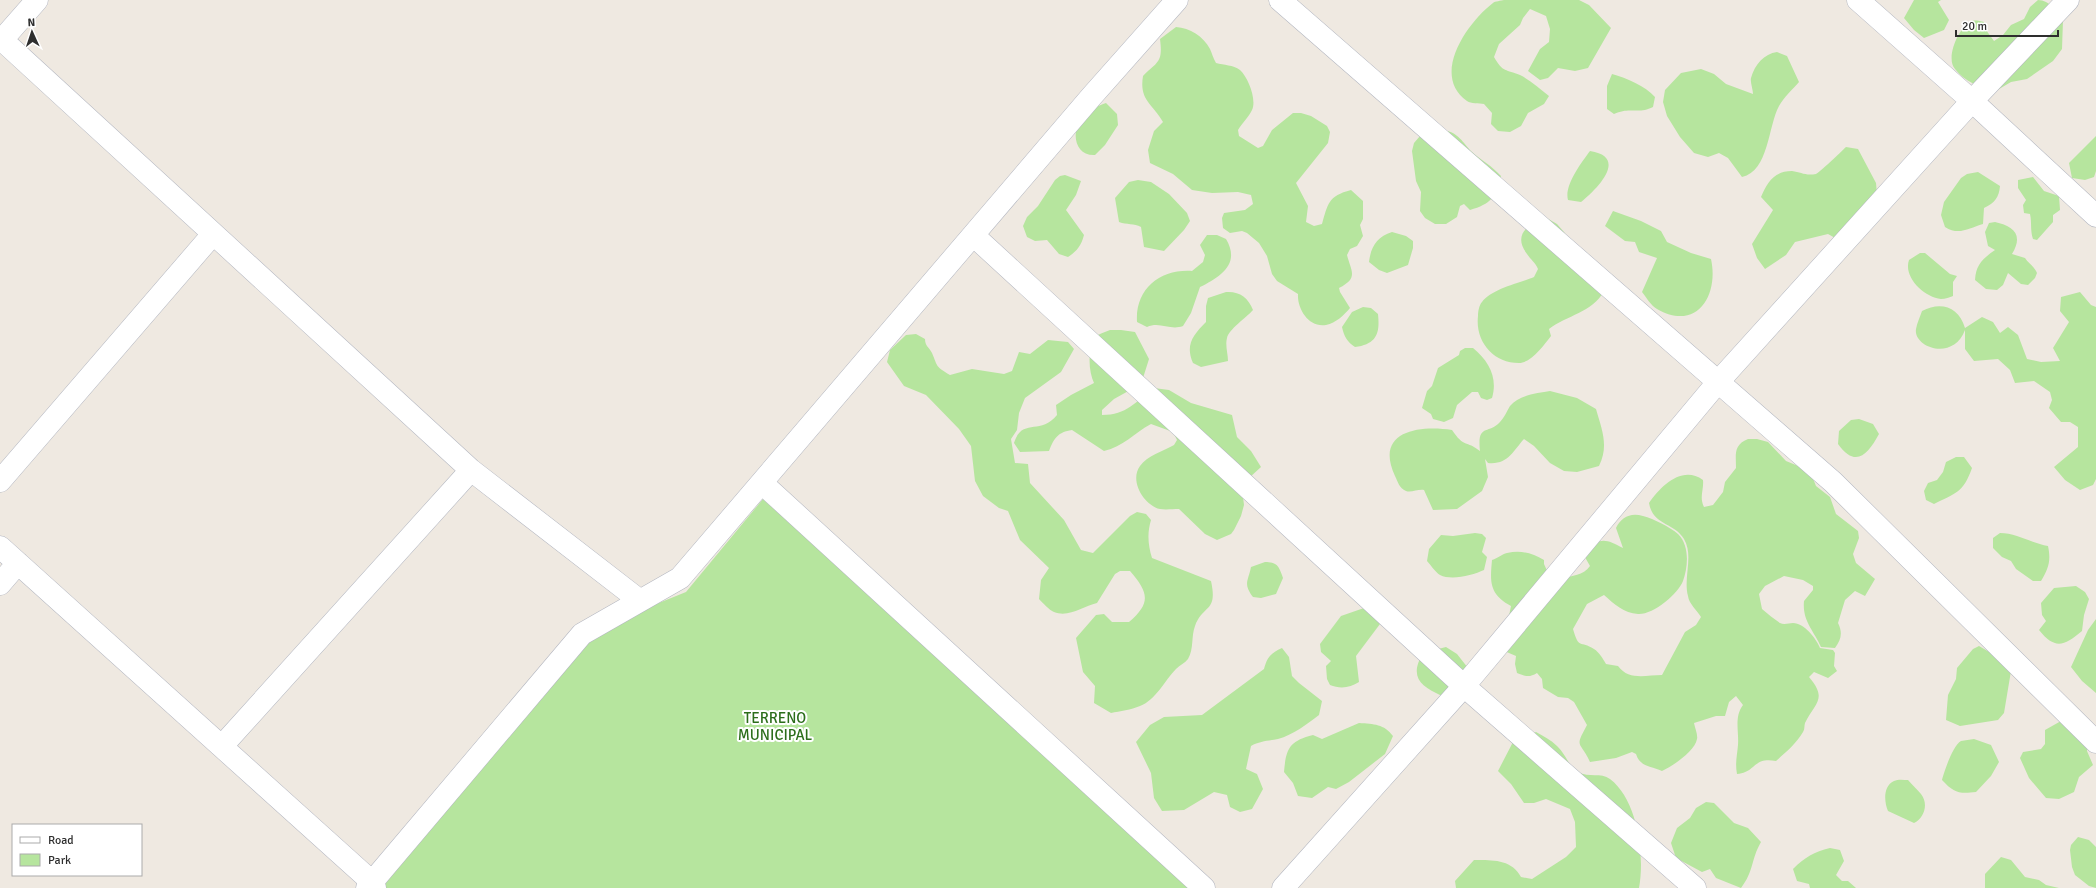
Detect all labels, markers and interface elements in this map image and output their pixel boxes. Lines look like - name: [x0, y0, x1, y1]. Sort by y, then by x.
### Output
- north arrow: [12, 12, 52, 52]
- scale bar: [1956, 12, 2058, 38]
- text: N: [27, 16, 36, 29]
- text: 20 m: [1962, 19, 1987, 34]
- park label: TERRENO MUNICIPAL: [738, 709, 813, 744]
- legend: [12, 824, 142, 876]
- text: Road: [48, 833, 74, 848]
- text: Park: [48, 853, 71, 868]

